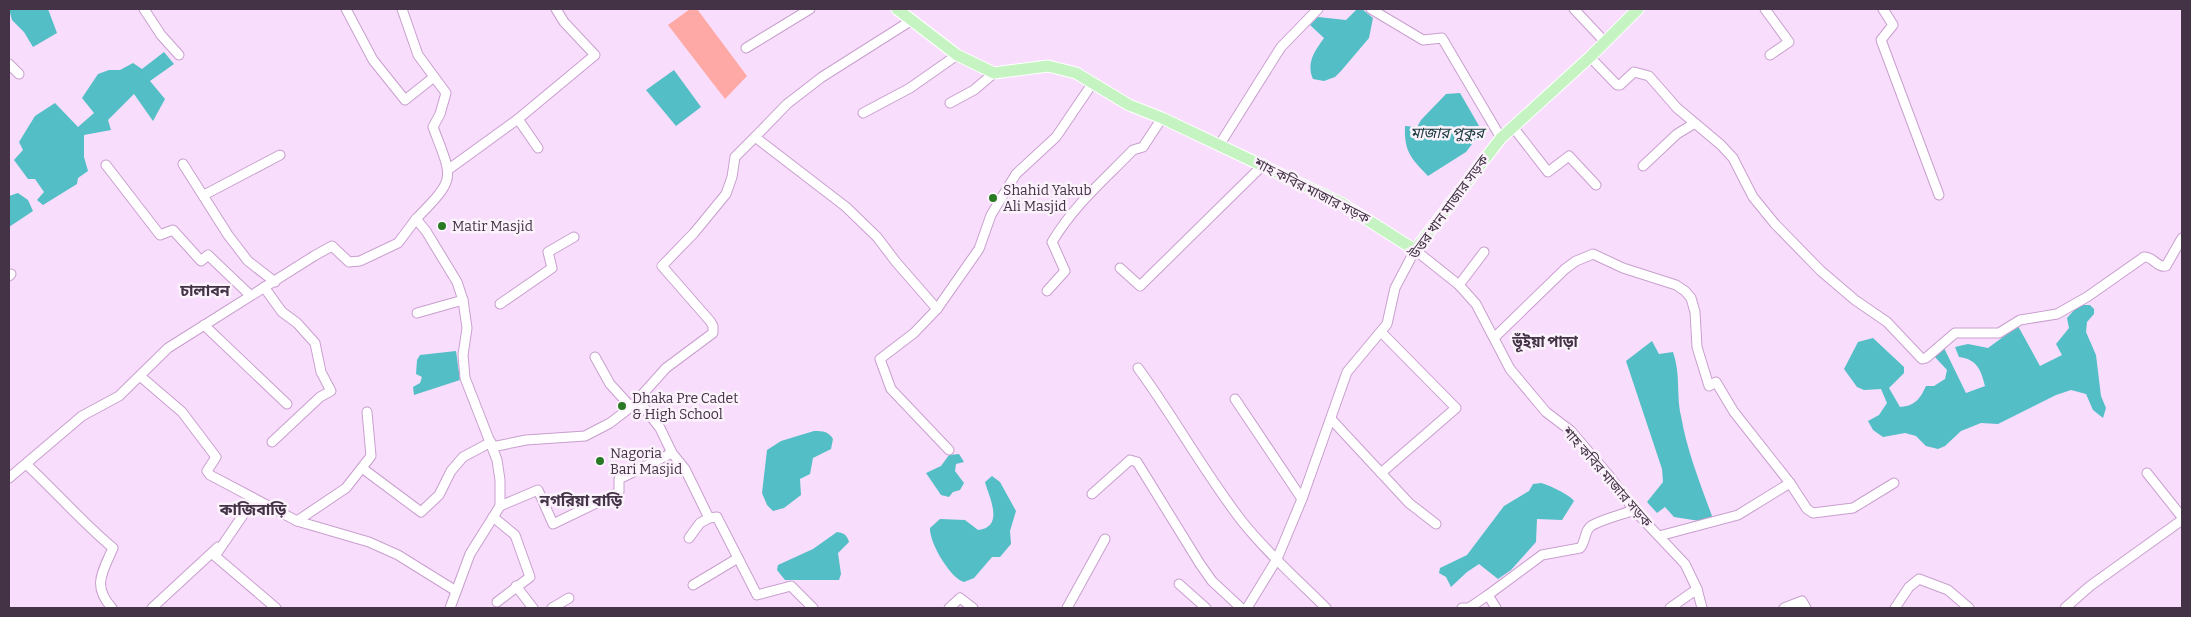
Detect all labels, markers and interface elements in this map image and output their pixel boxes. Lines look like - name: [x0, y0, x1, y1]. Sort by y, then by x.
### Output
- water label: মাজার পুকুর: [1410, 124, 1487, 142]
- street label: উত্তর খান মাজার সড়ক: [1405, 151, 1493, 263]
- street label: শাহ কবির মাজার সড়ক: [1251, 154, 1373, 228]
- place label: Shahid Yakub Ali Masjid: [1003, 182, 1092, 215]
- marker: Shahid Yakub Ali Masjid: [987, 192, 999, 204]
- place label: Matir Masjid: [452, 218, 533, 235]
- marker: Matir Masjid: [436, 220, 448, 232]
- district label: চালাবন: [179, 281, 231, 300]
- district label: ভূঁইয়া পাড়া: [1511, 332, 1578, 353]
- place label: Dhaka Pre Cadet & High School: [632, 390, 738, 423]
- marker: Dhaka Pre Cadet & High School: [616, 400, 628, 412]
- street label: শাহ কবির মাজার সড়ক: [1558, 423, 1656, 531]
- place label: Nagoria Bari Masjid: [610, 445, 682, 478]
- marker: Nagoria Bari Masjid: [594, 455, 606, 467]
- district label: নগরিয়া বাড়ি: [539, 491, 623, 510]
- district label: কাজিবাড়ি: [219, 500, 287, 519]

